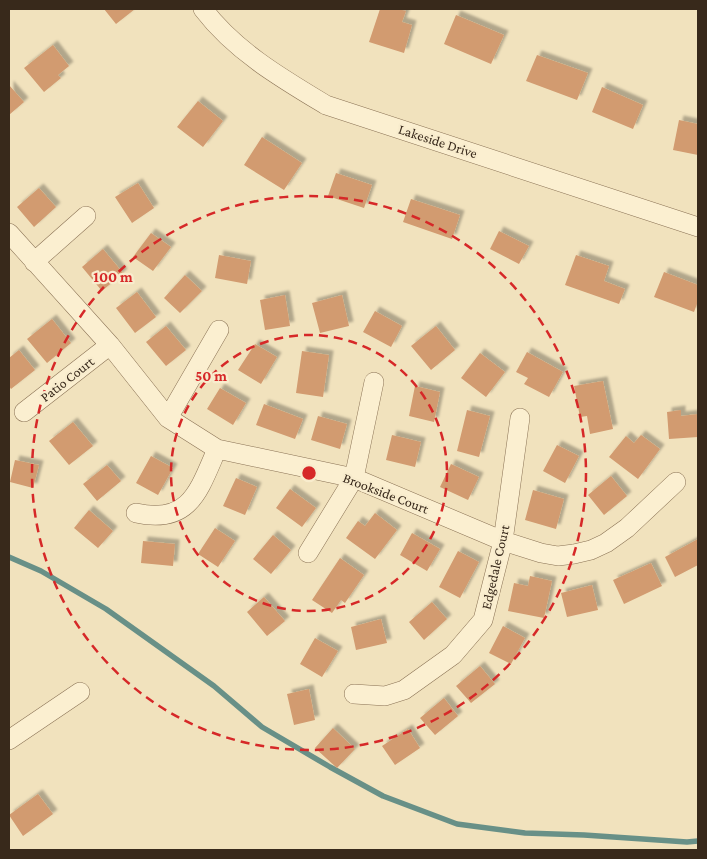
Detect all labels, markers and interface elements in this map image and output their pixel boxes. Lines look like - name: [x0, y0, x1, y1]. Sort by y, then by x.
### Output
- street label: Lakeside Drive: [397, 121, 479, 161]
- text: 100 m: [93, 269, 133, 285]
- street label: Patio Court: [37, 353, 97, 405]
- text: 50 m: [195, 368, 227, 384]
- centre of rings: [300, 464, 318, 482]
- street label: Brookside Court: [341, 469, 431, 517]
- street label: Edgedale Court: [477, 523, 513, 611]

